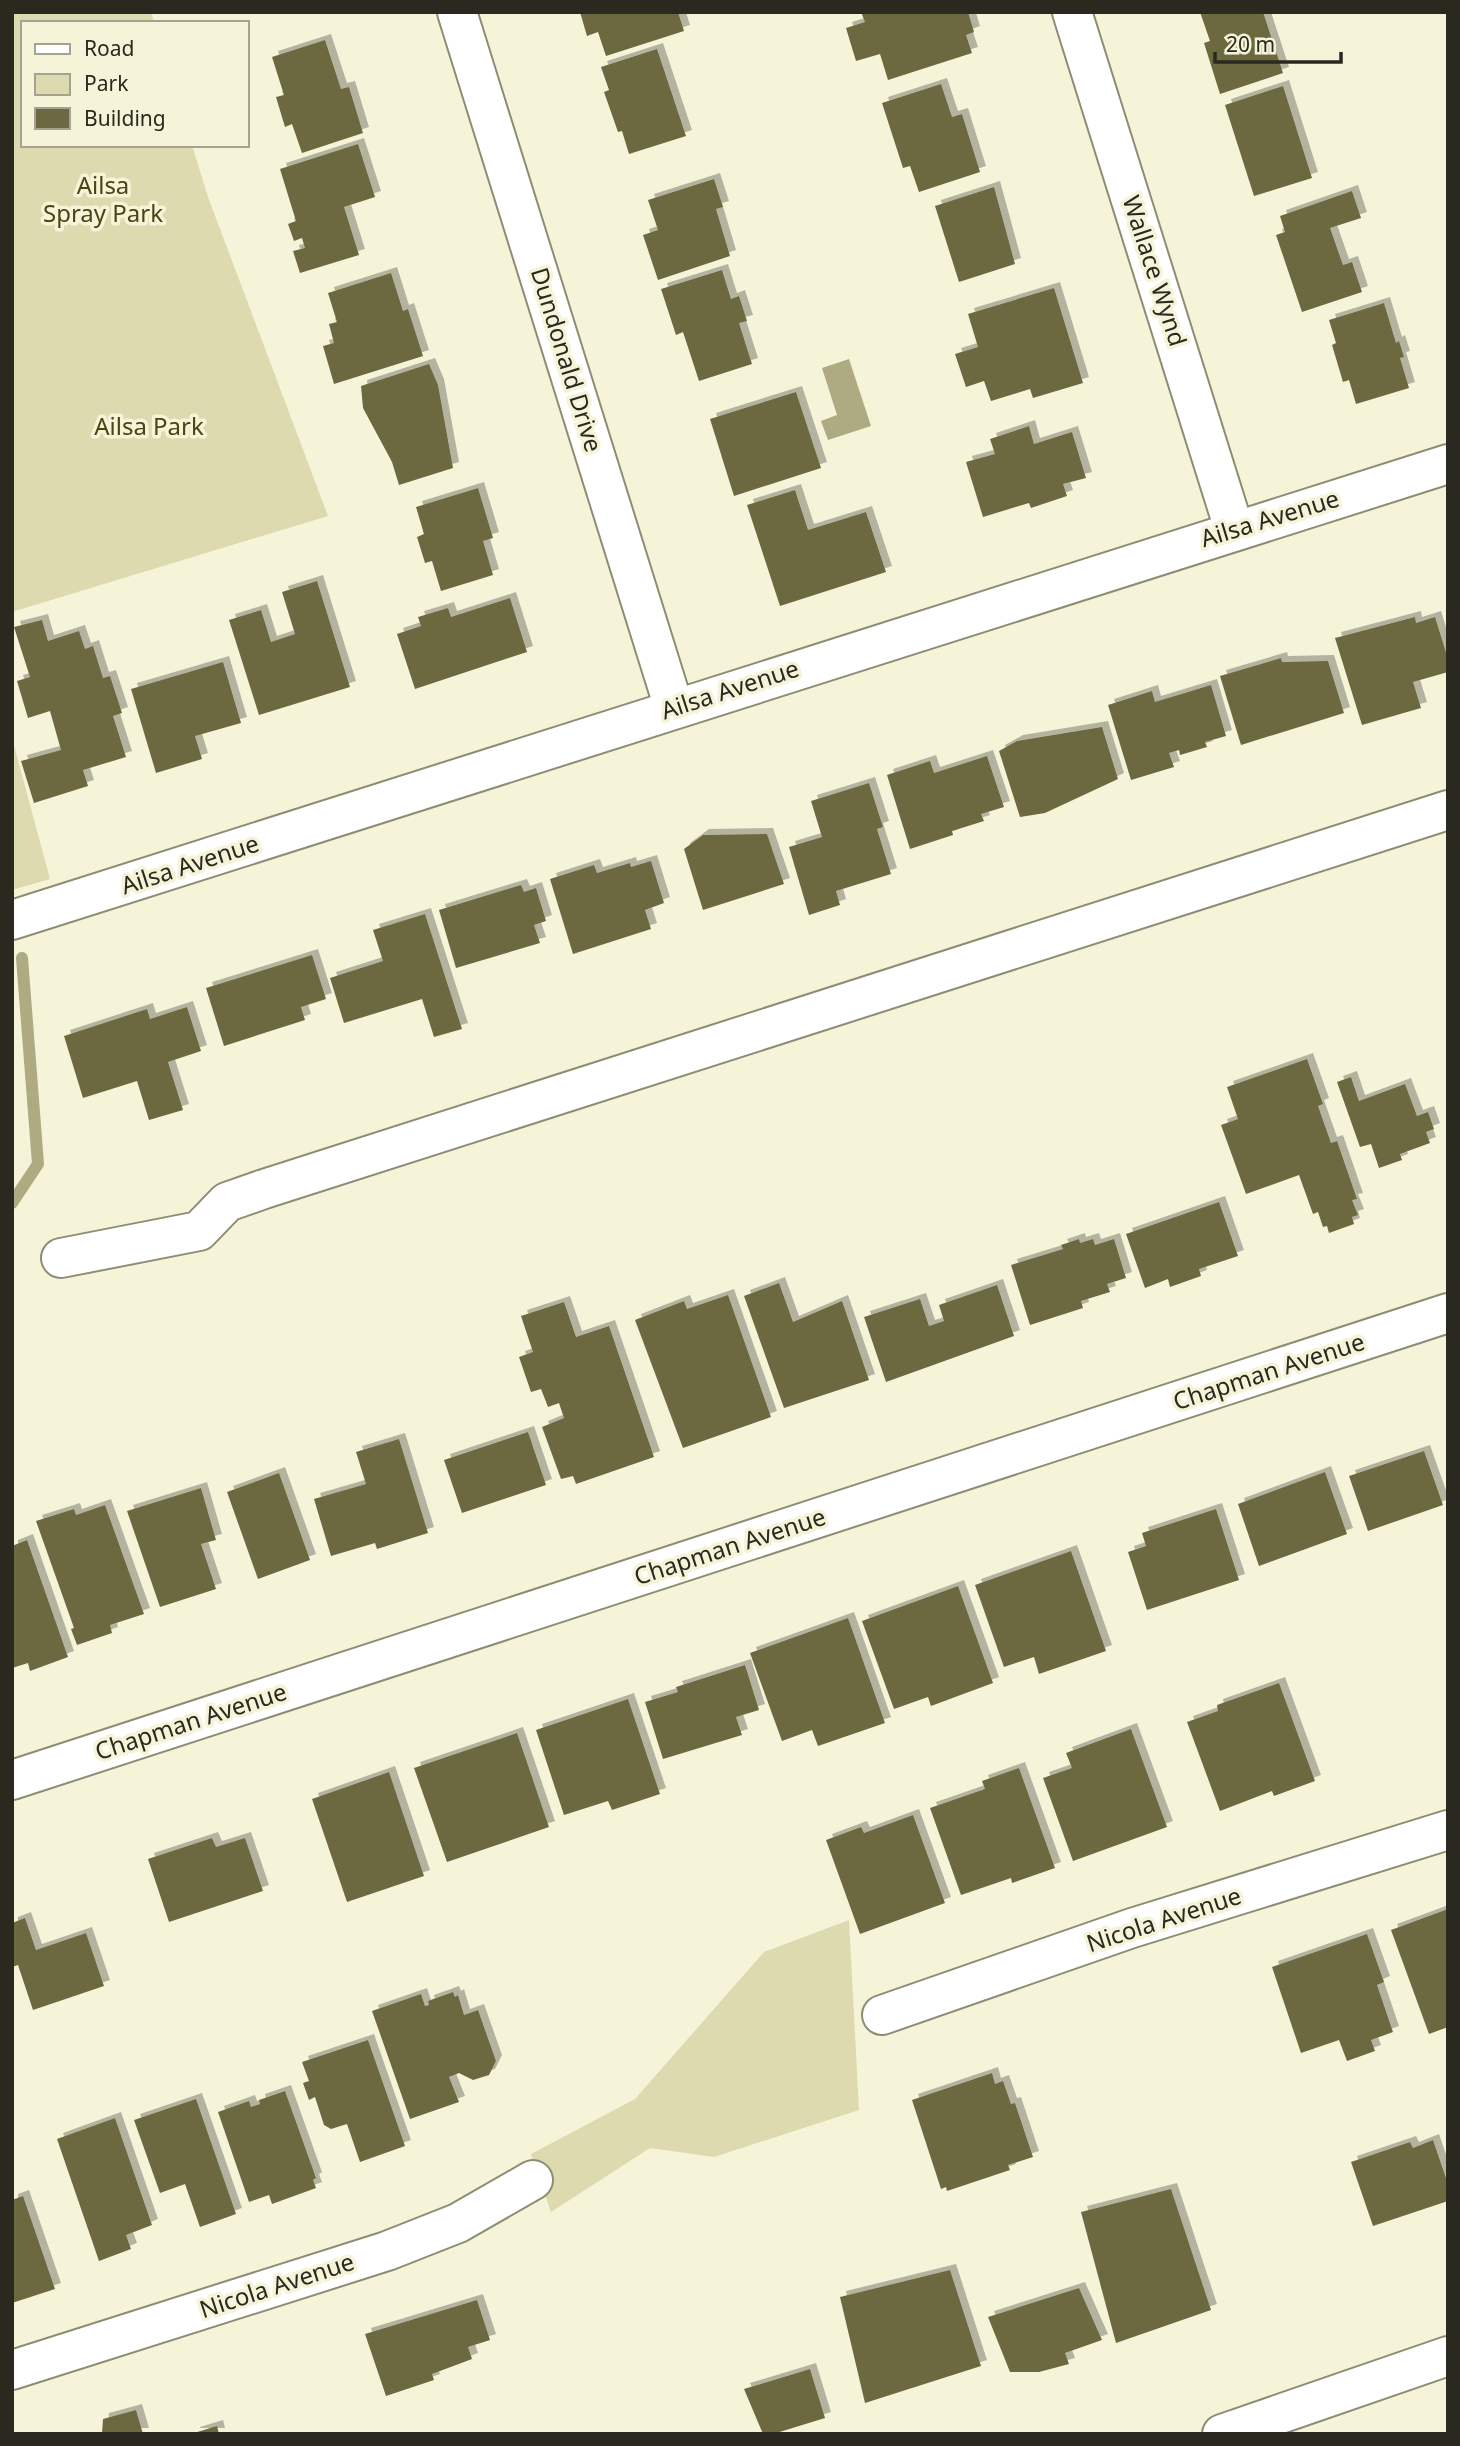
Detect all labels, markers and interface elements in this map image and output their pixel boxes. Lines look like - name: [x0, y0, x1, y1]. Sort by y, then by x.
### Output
- legend: [21, 21, 248, 147]
- scale bar: [1215, 21, 1341, 65]
- text: 20 m: [1226, 30, 1275, 58]
- text: Road: [84, 34, 134, 62]
- text: Park: [84, 69, 129, 97]
- text: Building: [84, 104, 166, 132]
- park label: Ailsa Spray Park: [43, 168, 163, 229]
- street label: Wallace Wynd: [1116, 191, 1195, 350]
- street label: Dundonald Drive: [524, 263, 611, 456]
- park label: Ailsa Park: [94, 409, 204, 442]
- street label: Ailsa Avenue: [1196, 481, 1343, 554]
- street label: Ailsa Avenue: [656, 651, 803, 726]
- street label: Ailsa Avenue: [116, 826, 263, 901]
- street label: Chapman Avenue: [1169, 1324, 1368, 1417]
- street label: Chapman Avenue: [630, 1499, 829, 1592]
- street label: Chapman Avenue: [91, 1674, 290, 1767]
- street label: Nicola Avenue: [1082, 1878, 1245, 1959]
- street label: Nicola Avenue: [195, 2244, 358, 2325]

